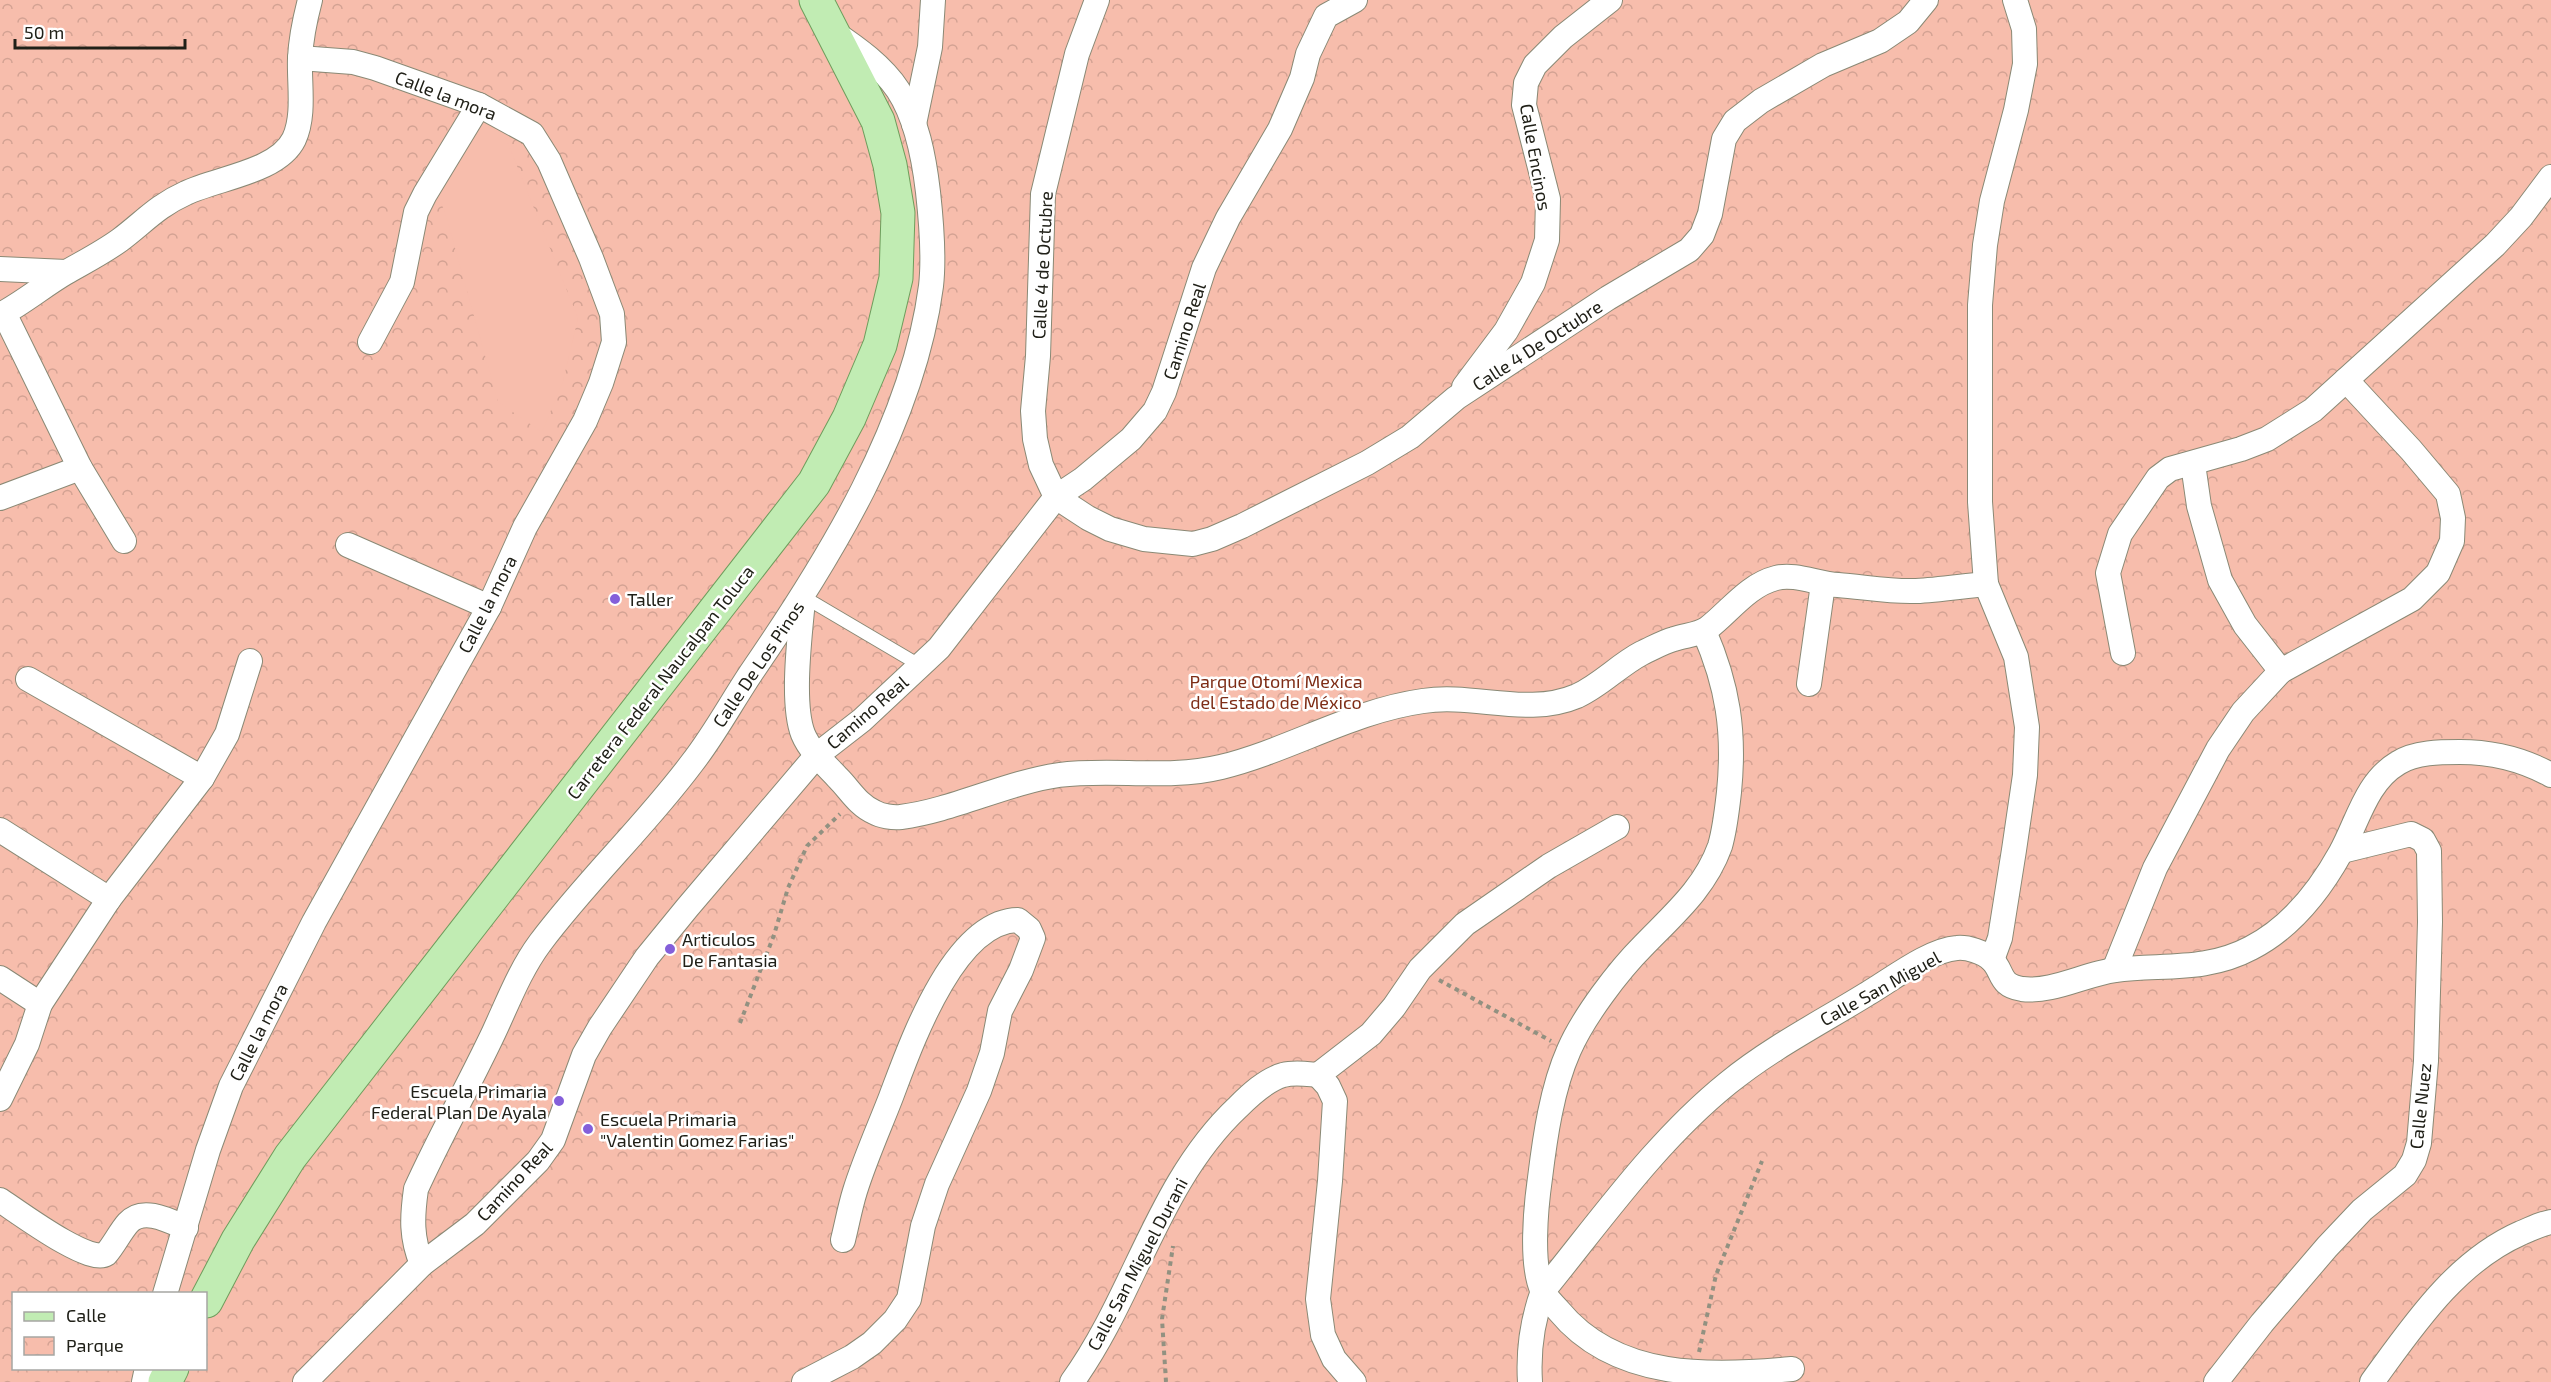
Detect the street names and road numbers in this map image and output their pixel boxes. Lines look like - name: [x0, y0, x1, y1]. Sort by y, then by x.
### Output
- street label: Calle la mora: [392, 66, 500, 124]
- street label: Calle Encinos: [1516, 102, 1556, 212]
- street label: Calle 4 de Octubre: [1027, 190, 1057, 340]
- street label: Camino Real: [1158, 279, 1210, 382]
- street label: Calle 4 De Octubre: [1468, 295, 1606, 395]
- street label: Calle la mora: [453, 551, 521, 657]
- street label: Carretera Federal Naucalpan Toluca: [562, 561, 758, 803]
- street label: Calle De Los Pinos: [708, 597, 808, 731]
- street label: Camino Real: [822, 670, 913, 753]
- street label: Calle San Miguel: [1816, 945, 1945, 1030]
- street label: Calle la mora: [224, 979, 292, 1085]
- street label: Calle Nuez: [2405, 1062, 2435, 1150]
- street label: Camino Real: [472, 1136, 557, 1225]
- street label: Calle San Miguel Durani: [1082, 1174, 1192, 1354]

